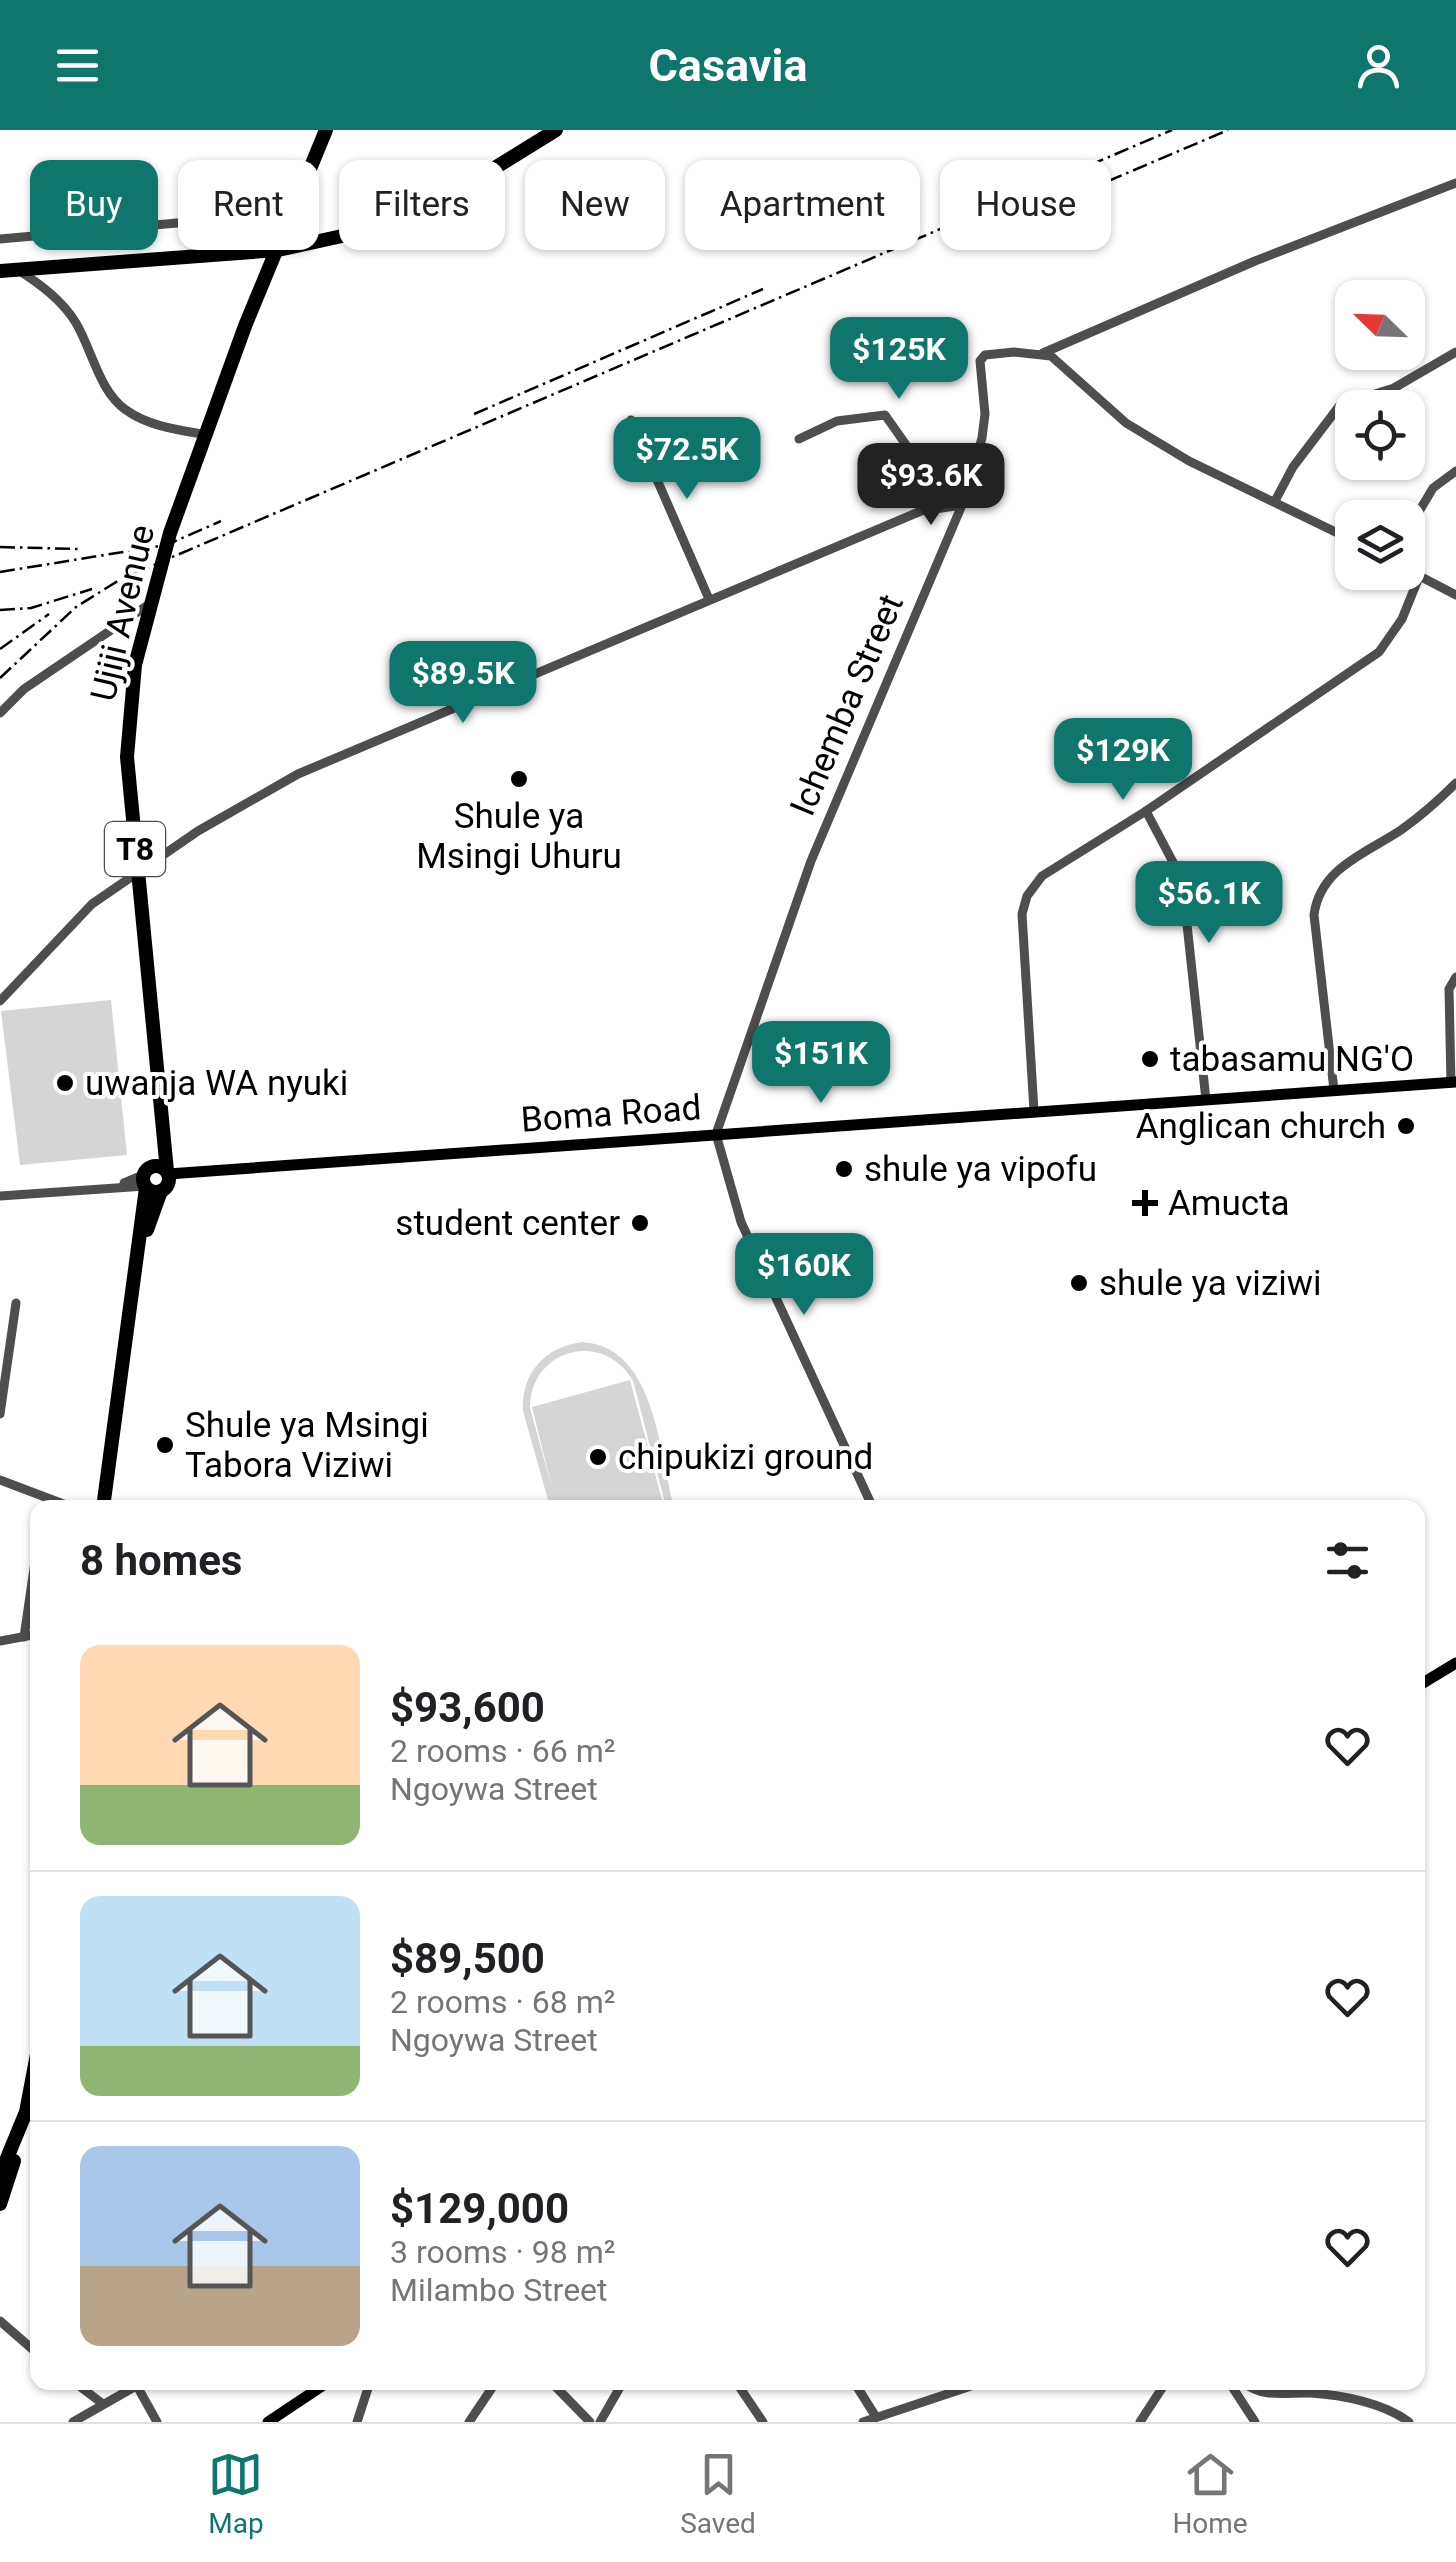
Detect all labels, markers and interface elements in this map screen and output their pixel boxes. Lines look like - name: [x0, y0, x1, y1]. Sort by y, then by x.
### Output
- icon: menu: [50, 38, 105, 93]
- icon: person: [1351, 38, 1406, 93]
- text: Casavia: [648, 39, 808, 92]
- chip: Buy: [30, 160, 158, 250]
- chip: Rent: [178, 160, 319, 250]
- chip: Filters: [339, 160, 505, 250]
- chip: New: [525, 160, 665, 250]
- chip: Apartment: [685, 160, 920, 250]
- chip: House: [940, 160, 1111, 250]
- north arrow: [1335, 280, 1425, 370]
- map controls: [1335, 280, 1425, 590]
- pin: $125K: [829, 317, 969, 402]
- text: $125K: [852, 330, 946, 368]
- button: locate: [1335, 390, 1425, 480]
- pin: $72.5K: [606, 417, 768, 502]
- text: $72.5K: [635, 430, 739, 468]
- pin: $93.6K: [850, 443, 1012, 528]
- text: $93.6K: [879, 456, 983, 494]
- button: layers: [1335, 500, 1425, 590]
- street label: Ujiji Avenue: [83, 521, 163, 705]
- street label: Ichemba Street: [782, 588, 912, 822]
- pin: $89.5K: [382, 641, 544, 726]
- text: $89.5K: [411, 654, 515, 692]
- pin: $129K: [1053, 718, 1193, 803]
- text: $129K: [1076, 731, 1170, 769]
- marker: Shule ya Msingi Uhuru: [508, 768, 530, 790]
- place label: Shule ya Msingi Uhuru: [416, 796, 622, 877]
- road number: T8: [105, 822, 165, 876]
- pin: $56.1K: [1128, 861, 1290, 946]
- text: $56.1K: [1157, 874, 1261, 912]
- pin: $151K: [751, 1021, 891, 1106]
- text: $151K: [774, 1034, 868, 1072]
- place label: tabasamu NG'O: [1170, 1039, 1414, 1080]
- marker: tabasamu NG'O: [1139, 1048, 1161, 1070]
- place label: uwanja WA nyuki: [85, 1063, 348, 1104]
- marker: uwanja WA nyuki: [54, 1072, 76, 1094]
- street label: Boma Road: [520, 1087, 702, 1141]
- place label: Anglican church: [1136, 1106, 1386, 1147]
- marker: Anglican church: [1395, 1115, 1417, 1137]
- place label: shule ya vipofu: [864, 1149, 1097, 1190]
- marker: shule ya vipofu: [833, 1158, 855, 1180]
- place label: Amucta: [1168, 1183, 1290, 1224]
- marker: Amucta: [1132, 1190, 1158, 1216]
- place label: student center: [395, 1203, 620, 1244]
- marker: student center: [629, 1212, 651, 1234]
- pin: $160K: [734, 1233, 874, 1318]
- text: $160K: [757, 1246, 851, 1284]
- place label: shule ya viziwi: [1099, 1263, 1322, 1304]
- marker: shule ya viziwi: [1068, 1272, 1090, 1294]
- place label: Shule ya Msingi Tabora Viziwi: [185, 1405, 429, 1486]
- marker: Shule ya Msingi Tabora Viziwi: [154, 1434, 176, 1456]
- place label: chipukizi ground: [618, 1437, 873, 1478]
- marker: chipukizi ground: [587, 1446, 609, 1468]
- icon: filters: [1320, 1533, 1375, 1588]
- text: 8 homes: [80, 1536, 242, 1585]
- text: $93,600: [390, 1683, 545, 1732]
- icon: home: [160, 1685, 280, 1805]
- icon: heart: [1320, 1718, 1375, 1773]
- text: 2 rooms · 66 m²: [390, 1732, 615, 1770]
- text: Ngoywa Street: [390, 1770, 598, 1808]
- text: $89,500: [390, 1934, 545, 1983]
- icon: home: [160, 1936, 280, 2056]
- icon: heart: [1320, 1969, 1375, 2024]
- text: 2 rooms · 68 m²: [390, 1983, 615, 2021]
- text: Ngoywa Street: [390, 2021, 598, 2059]
- text: $129,000: [390, 2184, 569, 2233]
- icon: home: [160, 2186, 280, 2306]
- icon: heart: [1320, 2219, 1375, 2274]
- text: 3 rooms · 98 m²: [390, 2233, 615, 2271]
- text: Milambo Street: [390, 2271, 608, 2309]
- tab: Map: [208, 2447, 264, 2540]
- tab: Saved: [680, 2447, 756, 2540]
- tab: Home: [1172, 2447, 1248, 2540]

